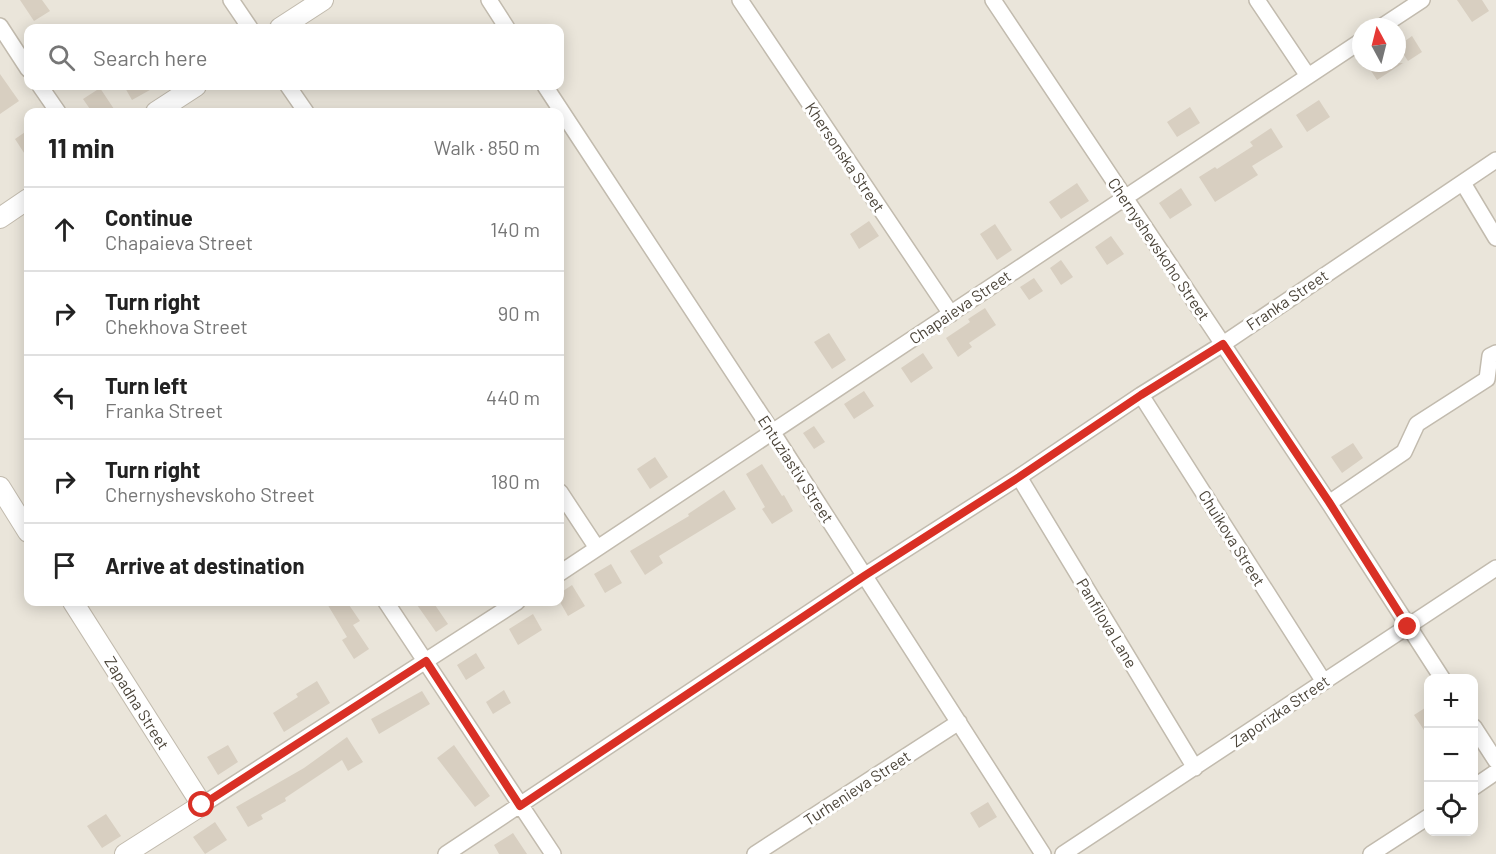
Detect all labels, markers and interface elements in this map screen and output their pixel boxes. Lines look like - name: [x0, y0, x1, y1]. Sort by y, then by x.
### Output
- north arrow: [1352, 18, 1406, 72]
- search box: [24, 24, 564, 90]
- icon: search: [45, 41, 78, 74]
- text: Search here: [93, 44, 207, 70]
- street label: Khersonska Street: [802, 98, 889, 215]
- text: 11 min: [48, 132, 114, 163]
- text: Walk · 850 m: [434, 135, 540, 159]
- street label: Chernyshevskoho Street: [1105, 174, 1214, 324]
- text: Continue: [105, 204, 193, 230]
- icon: ahead: [48, 213, 81, 246]
- text: 140 m: [490, 217, 540, 241]
- text: Chapaieva Street: [105, 230, 253, 254]
- street label: Franka Street: [1242, 265, 1331, 334]
- street label: Chapaieva Street: [905, 266, 1014, 348]
- text: Turn right: [105, 288, 200, 314]
- icon: right: [48, 297, 81, 330]
- text: 90 m: [498, 301, 540, 325]
- text: Chekhova Street: [105, 314, 248, 338]
- text: Turn left: [105, 372, 188, 398]
- icon: left: [48, 381, 81, 414]
- text: 440 m: [486, 385, 540, 409]
- text: Franka Street: [105, 398, 223, 422]
- street label: Entuziastiv Street: [755, 411, 838, 526]
- text: Turn right: [105, 456, 200, 482]
- icon: right: [48, 465, 81, 498]
- text: 180 m: [491, 469, 540, 493]
- text: Chernyshevskoho Street: [105, 482, 315, 506]
- street label: Chuikova Street: [1195, 486, 1270, 589]
- icon: arrive: [48, 549, 81, 582]
- text: Arrive at destination: [105, 552, 304, 578]
- street label: Panfilova Lane: [1073, 574, 1142, 671]
- route end: [1394, 613, 1420, 639]
- street label: Zapadna Street: [101, 653, 174, 753]
- street label: Zaporizka Street: [1227, 671, 1332, 750]
- map controls: [1424, 674, 1478, 836]
- button: +: [1424, 674, 1478, 728]
- button: −: [1424, 728, 1478, 782]
- street label: Turhenieva Street: [800, 746, 914, 829]
- button: locate: [1424, 782, 1478, 836]
- route start: [188, 791, 214, 817]

